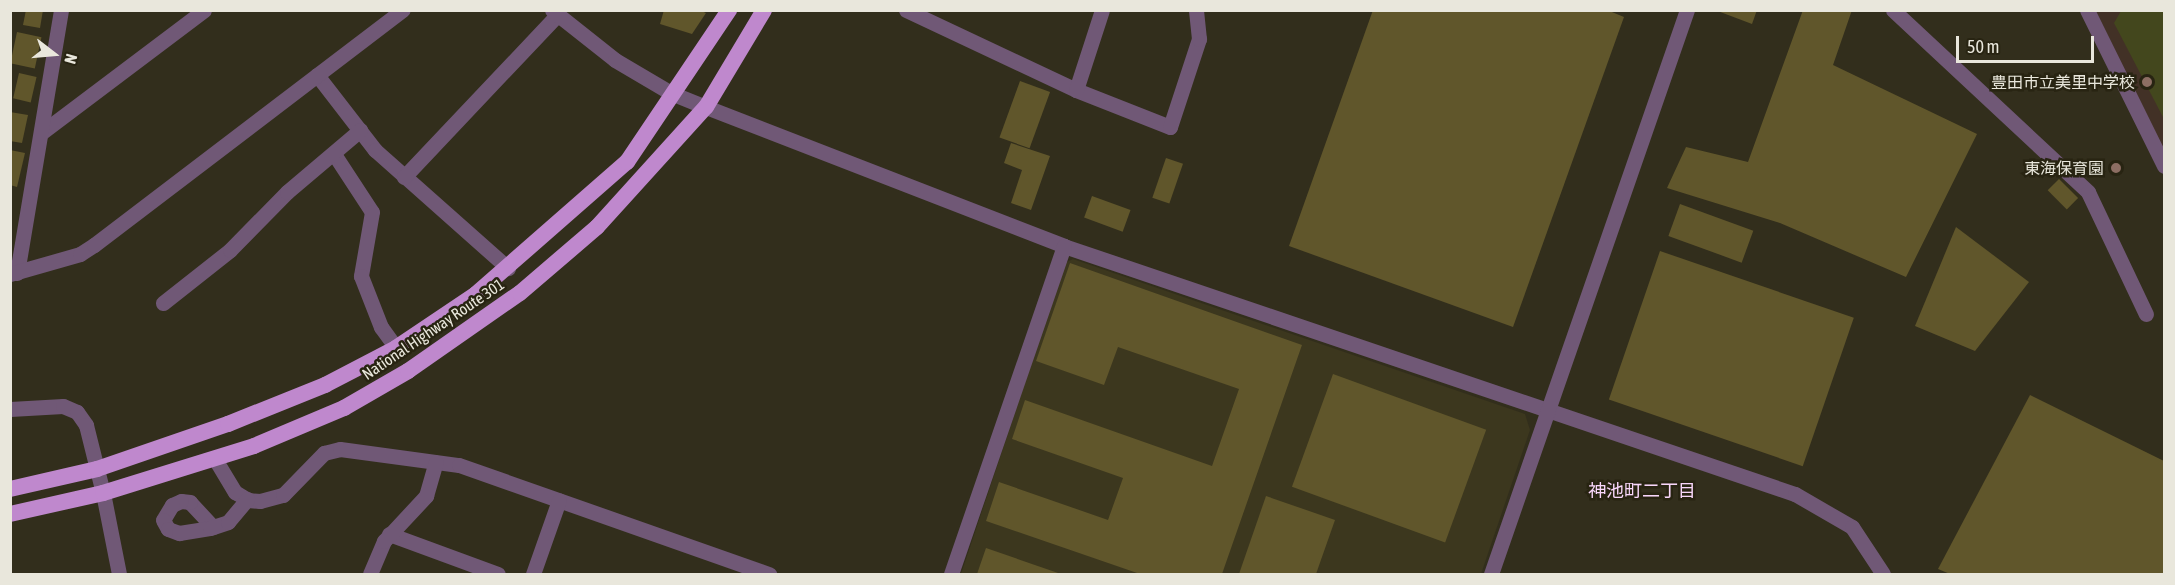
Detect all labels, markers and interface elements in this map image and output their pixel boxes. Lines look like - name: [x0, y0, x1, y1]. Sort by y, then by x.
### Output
- north arrow: [24, 24, 84, 84]
- scale bar: [1959, 24, 2097, 62]
- text: 50 m: [1967, 36, 1999, 57]
- text: N: [61, 52, 81, 66]
- place label: 豊田市立美里中学校: [1991, 72, 2135, 92]
- marker: 豊田市立美里中学校: [2140, 75, 2154, 89]
- place label: 東海保育園: [2024, 158, 2104, 178]
- marker: 東海保育園: [2109, 161, 2123, 175]
- street label: National Highway Route 301: [358, 274, 508, 384]
- district label: 神池町二丁目: [1588, 480, 1696, 502]

